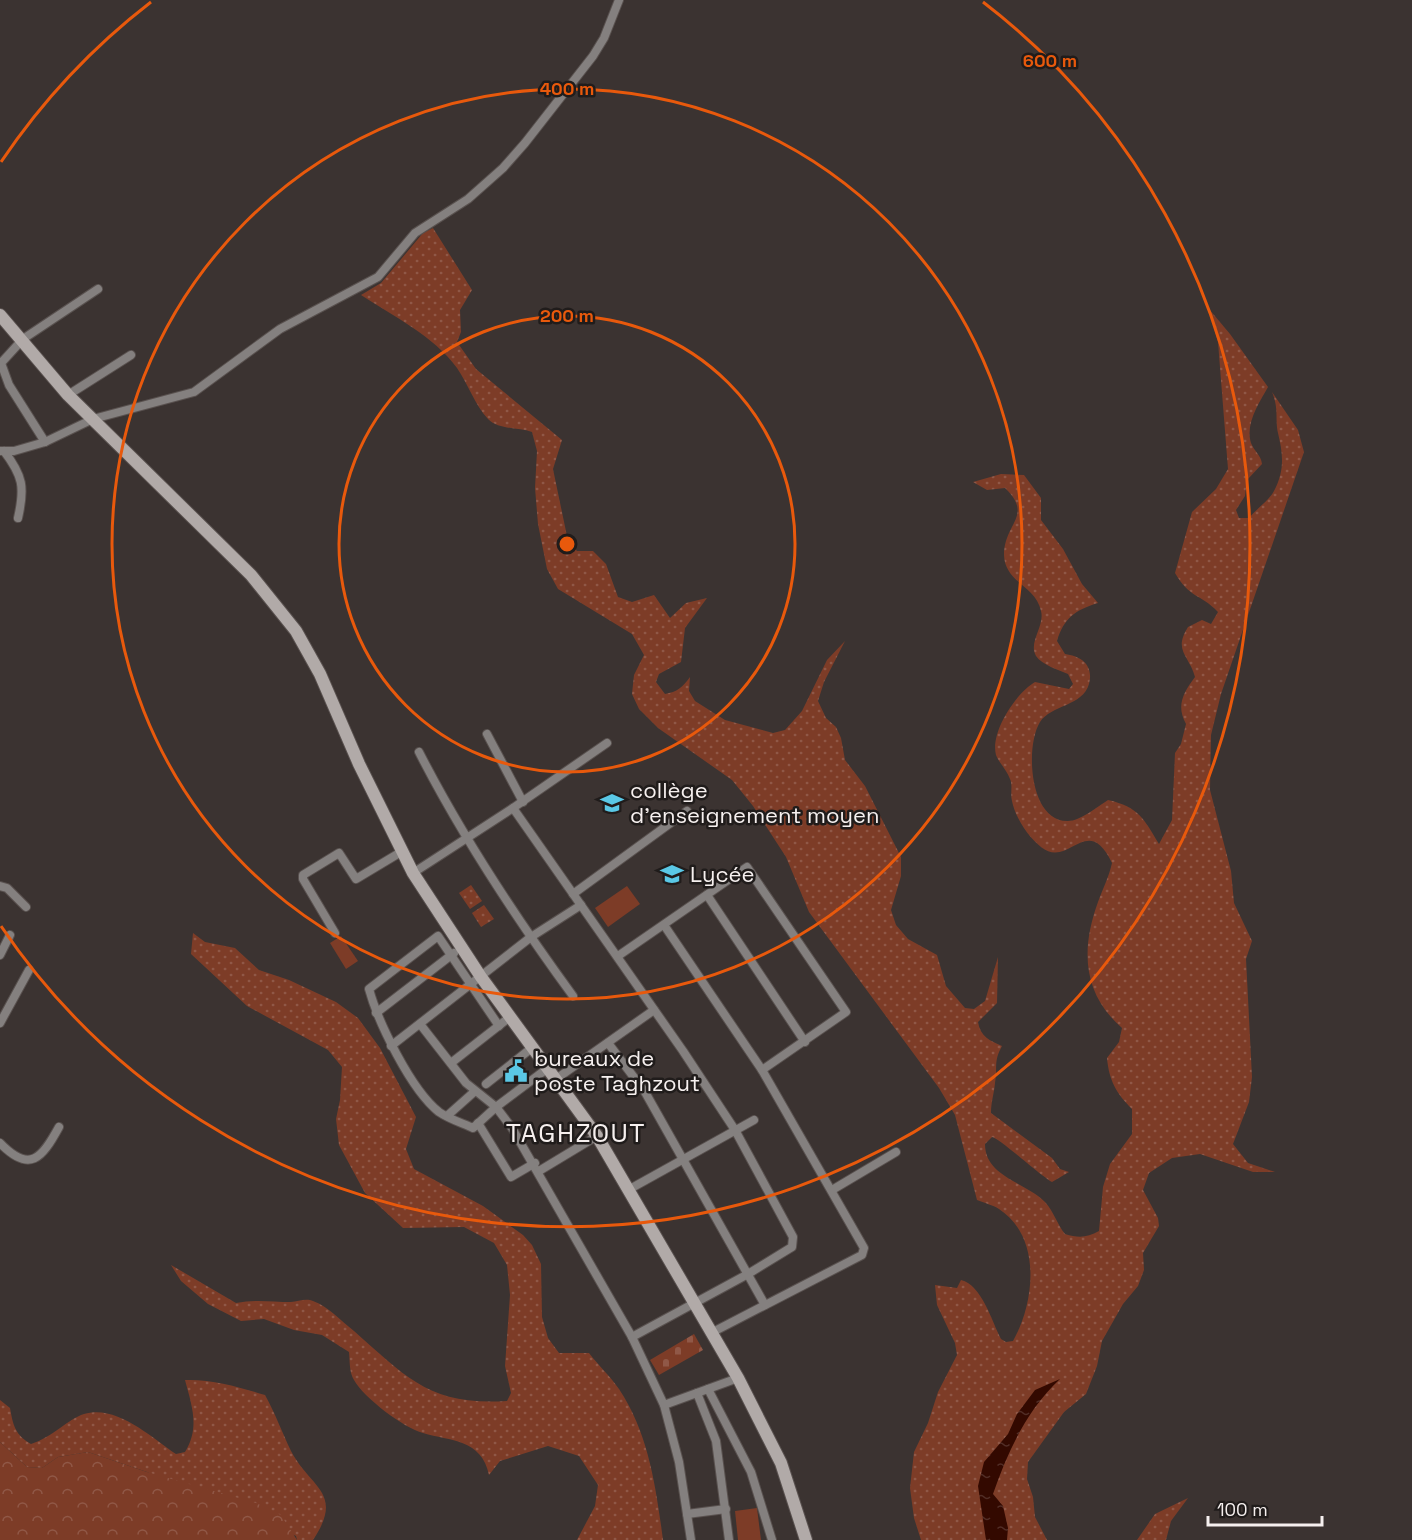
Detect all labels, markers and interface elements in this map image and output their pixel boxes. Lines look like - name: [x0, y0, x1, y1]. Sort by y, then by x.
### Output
- text: 600 m: [1023, 49, 1077, 72]
- text: 400 m: [540, 77, 594, 100]
- text: 200 m: [540, 304, 594, 327]
- centre of rings: [557, 534, 577, 554]
- place label: collège d'enseignement moyen: [630, 776, 880, 829]
- school or university icon: collège d'enseignement moyen: [599, 790, 625, 816]
- place label: Lycée: [690, 860, 755, 888]
- school or university icon: Lycée: [659, 861, 685, 887]
- place label: bureaux de poste Taghzout: [534, 1044, 700, 1097]
- public building icon: bureaux de poste Taghzout: [503, 1058, 529, 1084]
- district label: TAGHZOUT: [506, 1116, 646, 1150]
- scale bar: [1208, 1489, 1322, 1527]
- text: 100 m: [1217, 1498, 1268, 1521]

